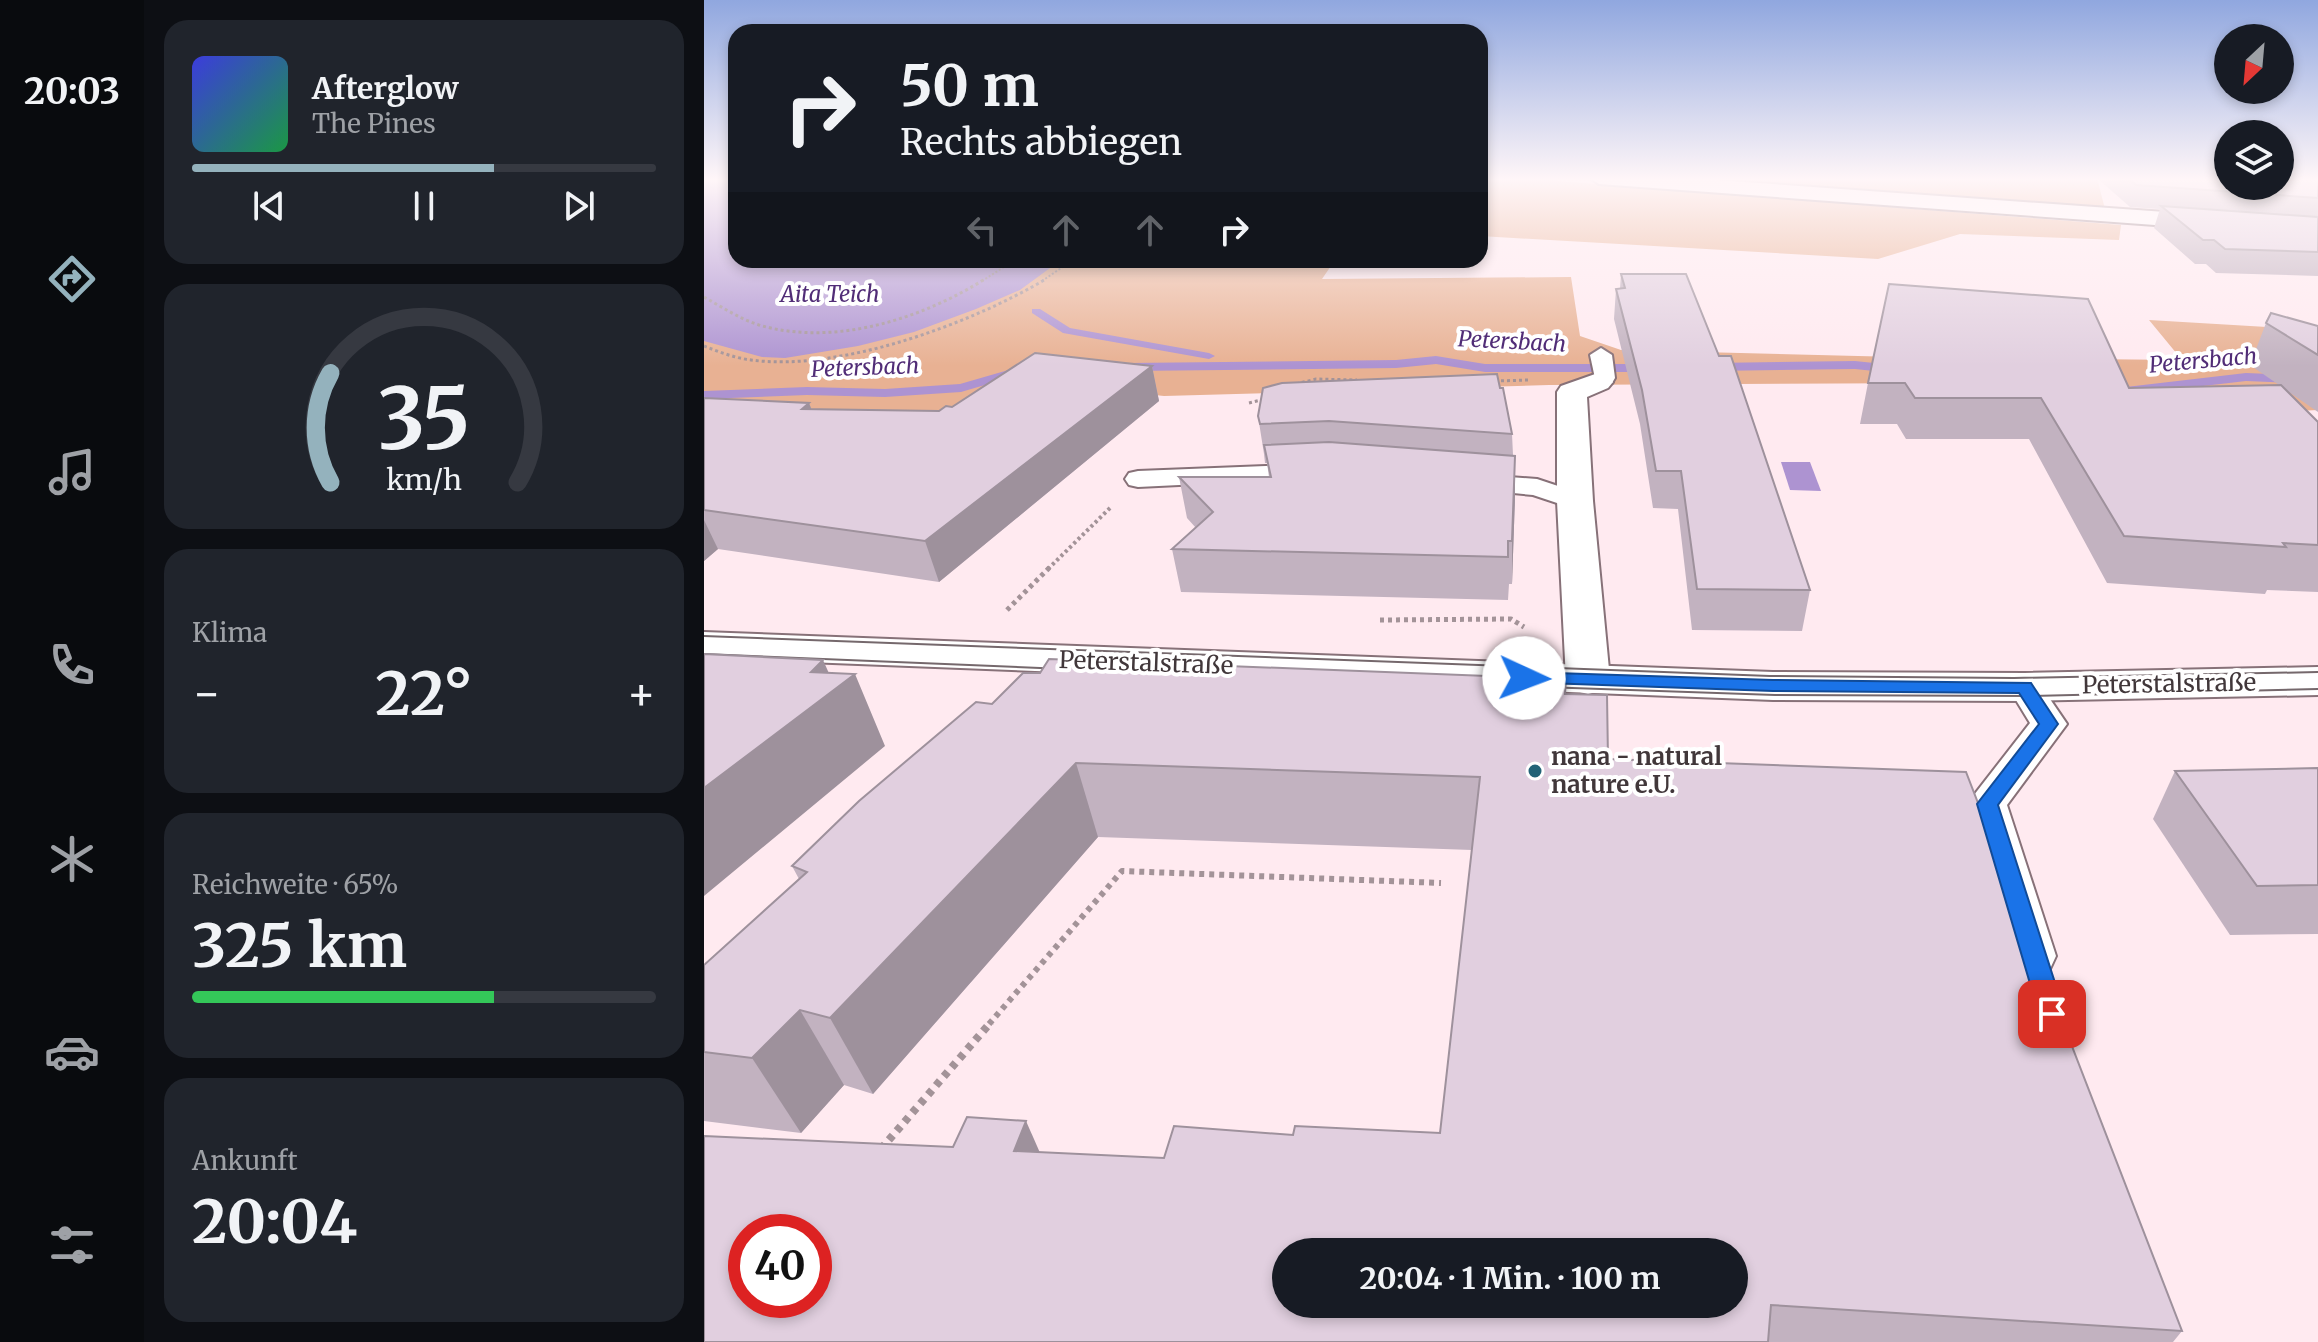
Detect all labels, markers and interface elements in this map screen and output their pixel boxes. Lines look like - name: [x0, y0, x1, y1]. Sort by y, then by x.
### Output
- north arrow: [2214, 24, 2294, 104]
- map controls: [2214, 24, 2294, 200]
- text: 50 m: [900, 51, 1039, 121]
- icon: right: [768, 56, 872, 160]
- text: 20:03: [24, 69, 120, 114]
- text: Afterglow: [312, 69, 459, 107]
- text: The Pines: [312, 107, 436, 140]
- text: Rechts abbiegen: [900, 120, 1182, 165]
- button: layers: [2214, 120, 2294, 200]
- icon: previous: [247, 184, 291, 228]
- icon: pause: [402, 184, 446, 228]
- icon: next: [557, 184, 601, 228]
- icon: left: [960, 208, 1004, 252]
- icon: ahead: [1044, 208, 1088, 252]
- icon: ahead: [1128, 208, 1172, 252]
- icon: right: [1212, 208, 1256, 252]
- icon: directions: [44, 251, 100, 307]
- water label: Aita Teich: [778, 280, 880, 308]
- water label: Petersbach: [1457, 324, 1567, 358]
- water label: Petersbach: [2148, 341, 2258, 379]
- water label: Petersbach: [810, 351, 920, 383]
- text: 35: [378, 366, 470, 471]
- icon: music: [44, 444, 100, 500]
- text: km/h: [386, 462, 462, 498]
- text: Klima: [192, 616, 267, 649]
- position arrow: [1482, 636, 1566, 720]
- icon: phone: [44, 637, 100, 693]
- street label: Peterstalstraße: [1058, 644, 1234, 681]
- text: 22°: [375, 656, 473, 731]
- text: −: [192, 666, 221, 721]
- text: +: [627, 666, 656, 721]
- street label: Peterstalstraße: [2081, 666, 2256, 701]
- place label: nana - natural nature e.U.: [1551, 741, 1722, 800]
- marker: nana - natural nature e.U.: [1526, 762, 1544, 780]
- icon: climate: [44, 831, 100, 887]
- text: Reichweite · 65%: [192, 868, 399, 901]
- text: 325 km: [192, 908, 407, 983]
- pin: [2018, 980, 2086, 1048]
- icon: arrive: [2030, 992, 2074, 1036]
- icon: car: [44, 1024, 100, 1080]
- text: Ankunft: [192, 1144, 298, 1177]
- text: 20:04: [192, 1184, 357, 1259]
- speed limit sign: 40: [728, 1214, 832, 1318]
- icon: filters: [44, 1217, 100, 1273]
- text: 20:04 · 1 Min. · 100 m: [1360, 1259, 1660, 1297]

